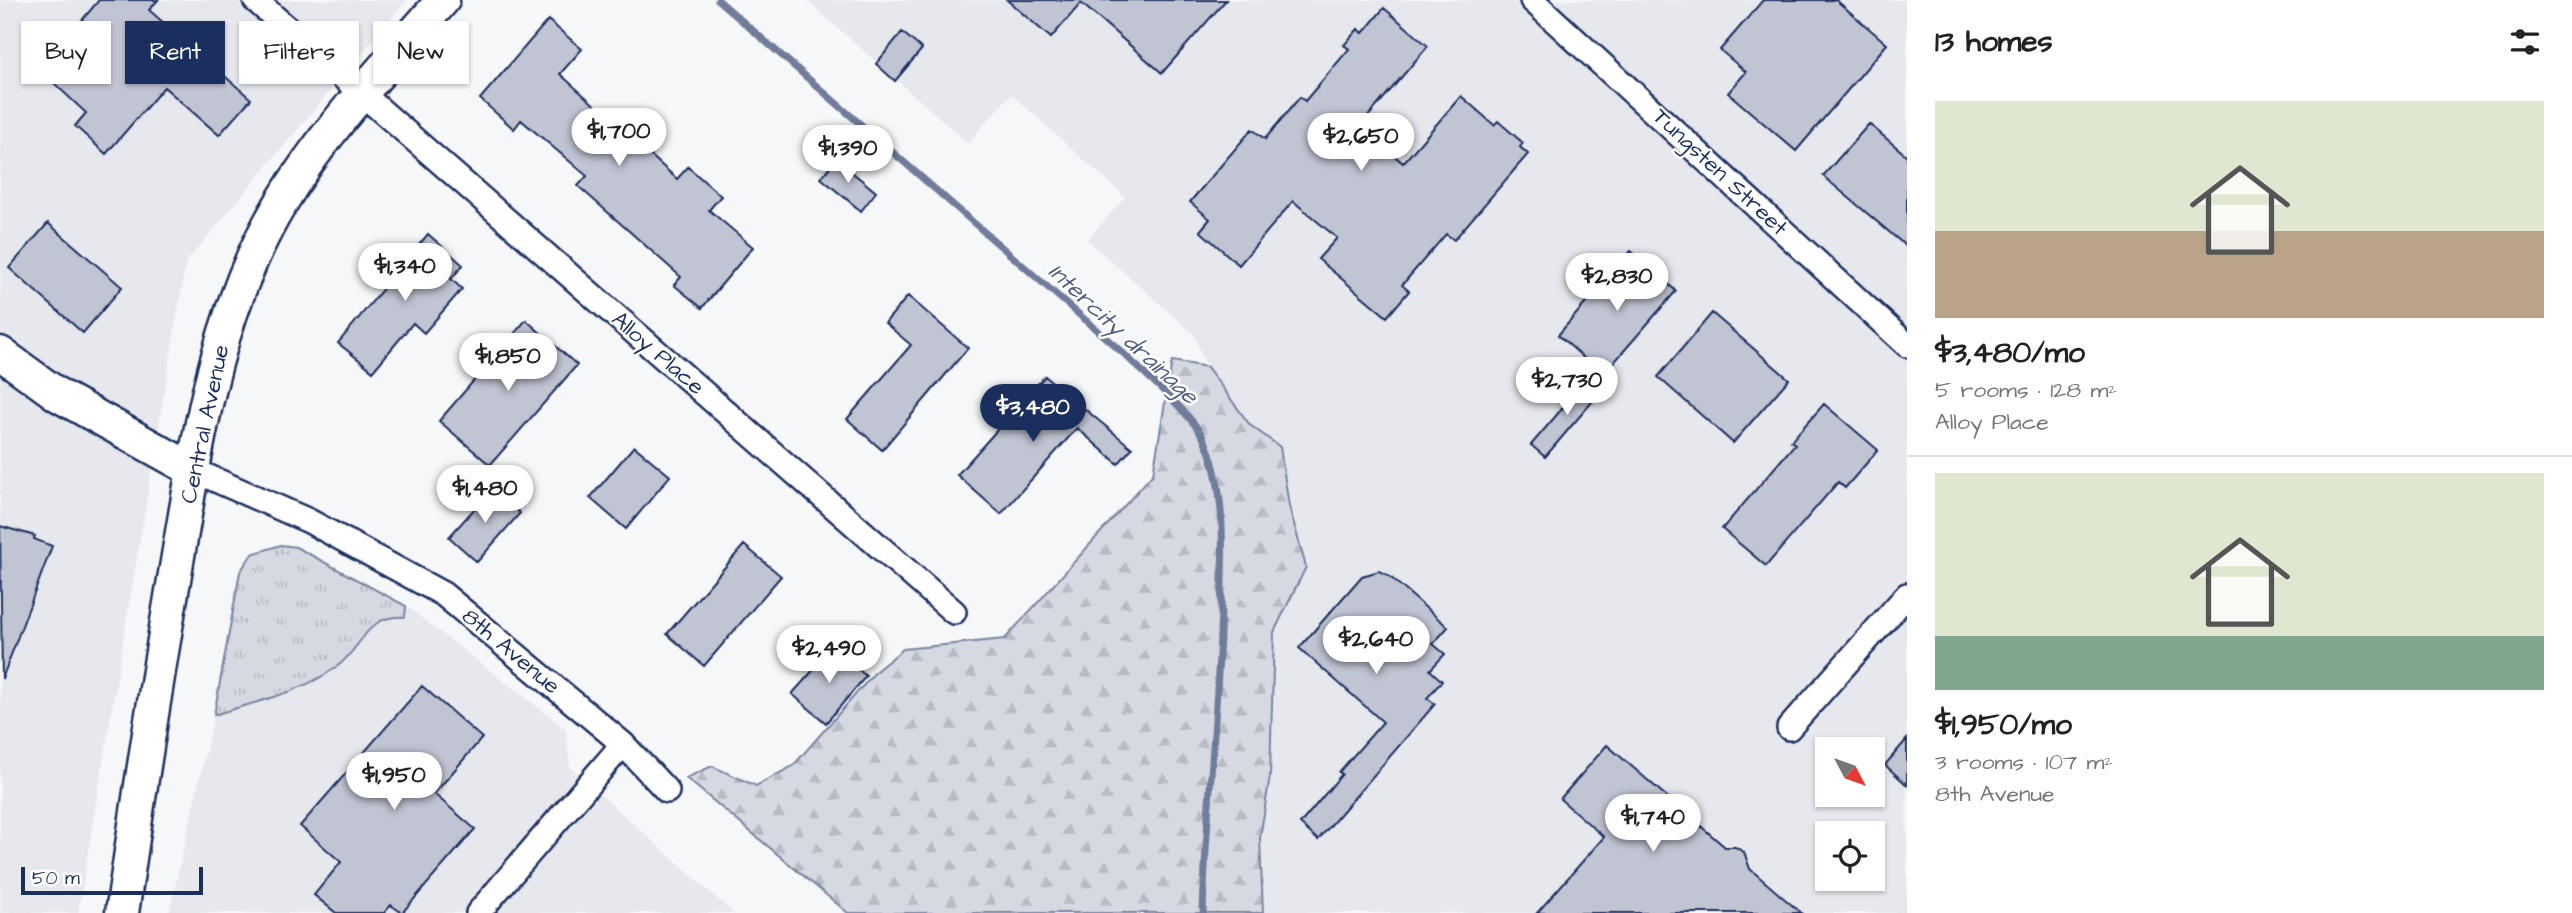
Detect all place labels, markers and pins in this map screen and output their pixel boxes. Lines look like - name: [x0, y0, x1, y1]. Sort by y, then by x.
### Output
- pin: $1,700: [562, 108, 676, 168]
- pin: $2,650: [1304, 114, 1418, 173]
- pin: $1,390: [791, 125, 905, 185]
- pin: $1,340: [348, 244, 462, 303]
- pin: $2,830: [1560, 254, 1674, 313]
- pin: $1,850: [451, 334, 565, 393]
- pin: $2,730: [1510, 358, 1624, 417]
- pin: $3,480: [976, 384, 1090, 444]
- pin: $1,480: [428, 466, 542, 525]
- pin: $2,640: [1319, 616, 1433, 676]
- pin: $2,490: [772, 626, 886, 685]
- pin: $1,950: [337, 752, 451, 812]
- pin: $1,740: [1596, 794, 1710, 854]

